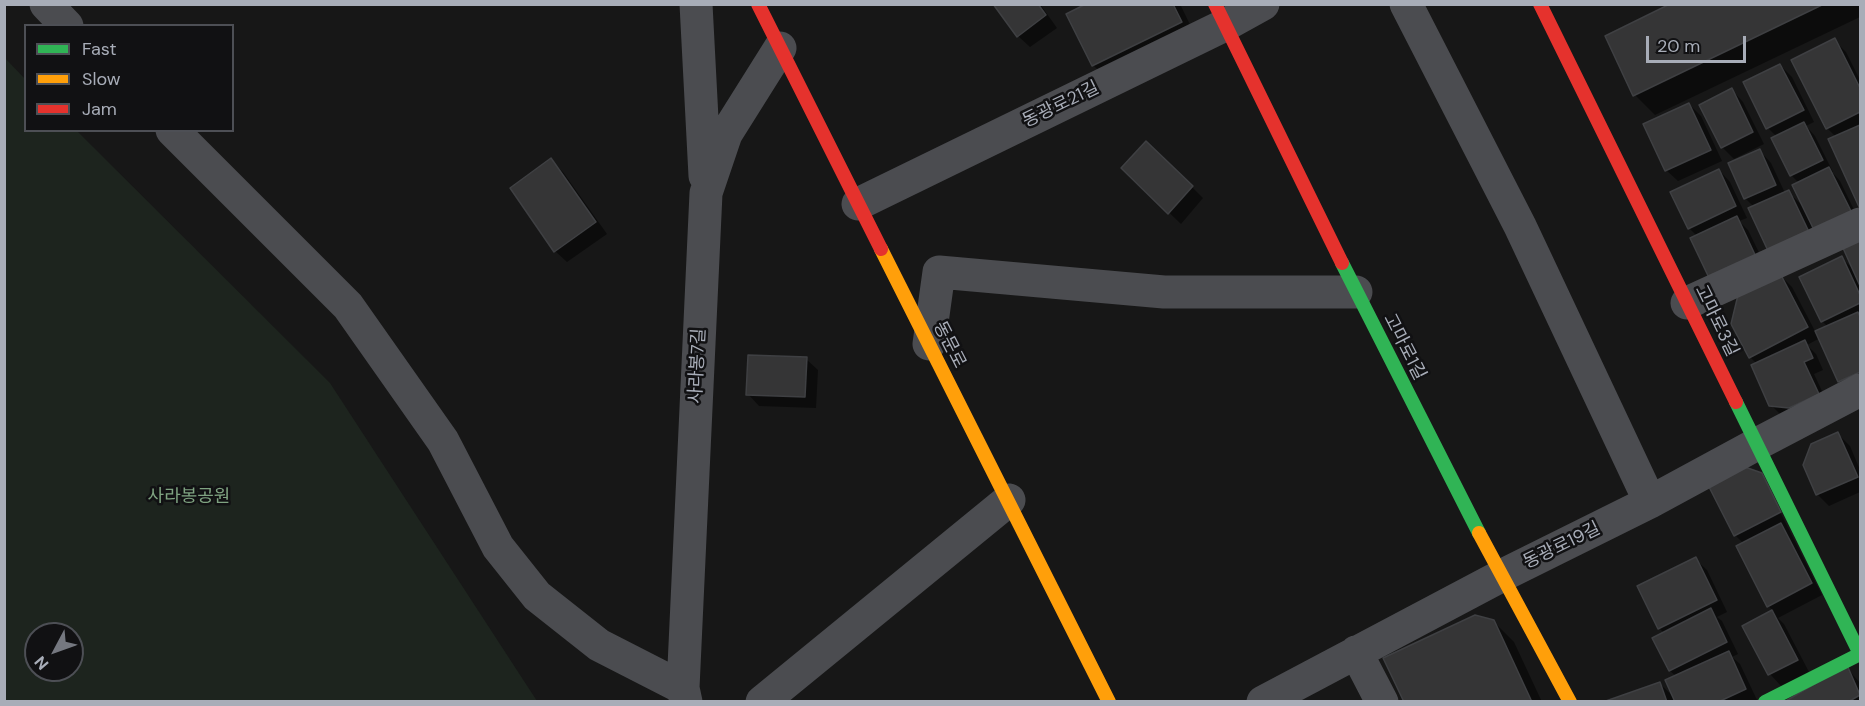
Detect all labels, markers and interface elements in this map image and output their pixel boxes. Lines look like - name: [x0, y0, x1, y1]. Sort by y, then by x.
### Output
- legend: [24, 24, 234, 132]
- scale bar: [1649, 24, 1750, 62]
- text: 20 m: [1657, 34, 1700, 58]
- text: Fast: [82, 37, 117, 61]
- text: Slow: [82, 67, 121, 91]
- street label: 동광로21길: [1019, 77, 1103, 133]
- text: Jam: [82, 97, 117, 121]
- street label: 고마로3길: [1689, 282, 1743, 360]
- street label: 고마로1길: [1378, 310, 1430, 384]
- street label: 동문로: [928, 318, 970, 372]
- street label: 사라봉7길: [685, 328, 711, 404]
- park label: 사라봉공원: [148, 486, 230, 508]
- street label: 동광로19길: [1520, 518, 1604, 574]
- north arrow: [24, 622, 84, 682]
- text: N: [30, 652, 53, 674]

